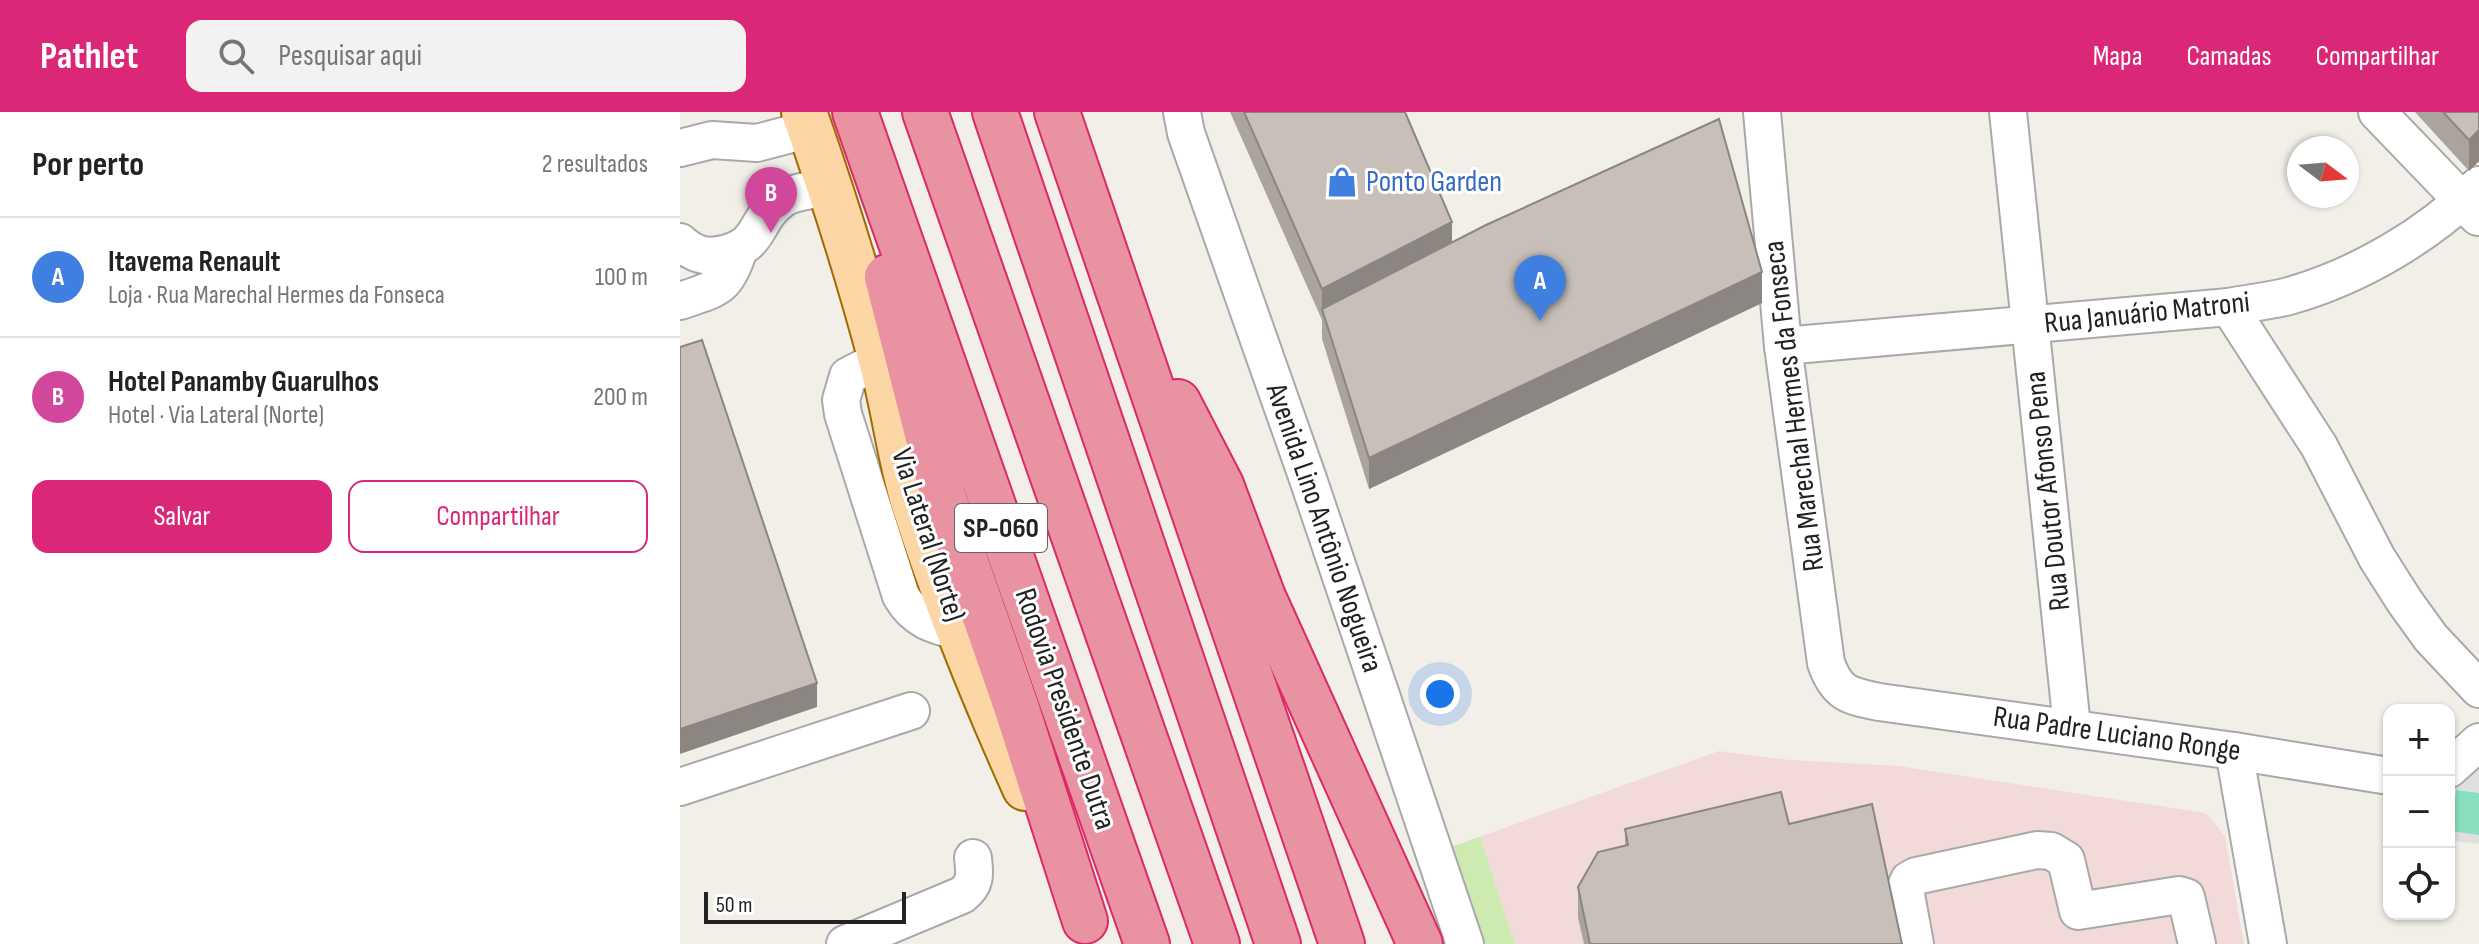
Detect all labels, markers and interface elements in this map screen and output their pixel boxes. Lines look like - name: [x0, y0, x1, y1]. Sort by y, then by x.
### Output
- search box: [186, 20, 746, 92]
- text: Pathlet: [40, 34, 138, 79]
- icon: search: [214, 34, 258, 78]
- text: Pesquisar aqui: [278, 38, 422, 74]
- text: Mapa: [2093, 40, 2142, 73]
- text: Camadas: [2186, 40, 2272, 73]
- text: Compartilhar: [2316, 40, 2439, 73]
- north arrow: [2287, 136, 2359, 208]
- text: Por perto: [32, 144, 144, 185]
- text: 2 resultados: [542, 149, 648, 180]
- place label: Ponto Garden: [1366, 164, 1502, 200]
- shop icon: Ponto Garden: [1325, 165, 1359, 199]
- pin: B: [745, 167, 797, 233]
- street label: Rua Marechal Hermes da Fonseca: [1756, 239, 1832, 573]
- text: Itavema Renault: [108, 244, 280, 280]
- pin: A: [1514, 255, 1566, 321]
- text: A: [52, 262, 64, 293]
- text: 100 m: [595, 262, 648, 293]
- text: Loja · Rua Marechal Hermes da Fonseca: [108, 280, 445, 311]
- street label: Rua Januário Matroni: [2043, 284, 2251, 342]
- text: Hotel Panamby Guarulhos: [108, 364, 379, 400]
- street label: Rua Doutor Afonso Pena: [2018, 370, 2078, 612]
- street label: Avenida Lino Antônio Nogueira: [1257, 378, 1390, 677]
- text: B: [52, 382, 64, 413]
- text: 200 m: [593, 382, 648, 413]
- text: Hotel · Via Lateral (Norte): [108, 400, 324, 431]
- street label: Via Lateral (Norte): [883, 444, 973, 626]
- button: Salvar: [32, 480, 332, 553]
- button: Compartilhar: [348, 480, 648, 553]
- road number: SP-060: [955, 504, 1047, 552]
- street label: Rodovia Presidente Dutra: [1007, 584, 1123, 834]
- your location: [1420, 674, 1460, 714]
- street label: Rua Padre Luciano Ronge: [1991, 699, 2243, 769]
- map controls: [2383, 704, 2455, 920]
- button: +: [2383, 704, 2455, 776]
- button: −: [2383, 776, 2455, 848]
- button: locate: [2383, 848, 2455, 920]
- scale bar: [704, 888, 906, 924]
- text: 50 m: [716, 892, 752, 919]

